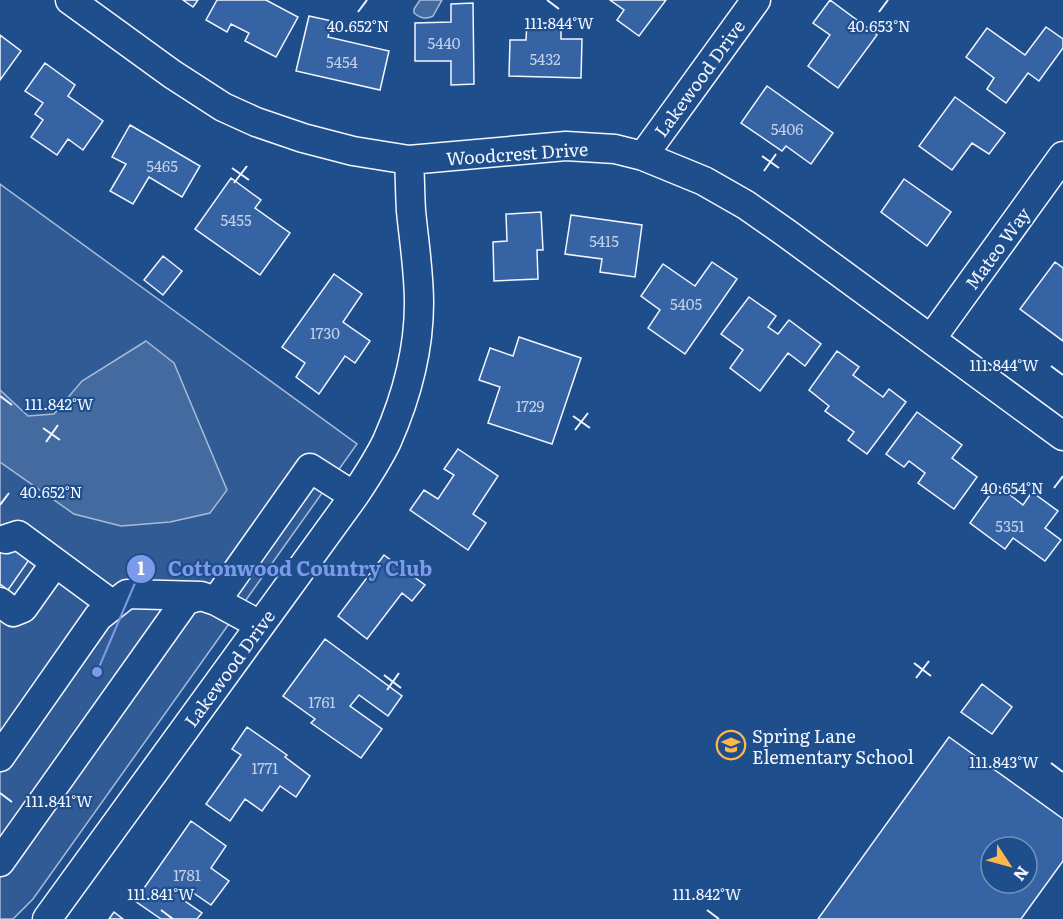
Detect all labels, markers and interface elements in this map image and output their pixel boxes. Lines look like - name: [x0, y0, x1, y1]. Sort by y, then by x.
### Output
- text: 111.844°W: [524, 11, 594, 34]
- text: 40.652°N: [327, 14, 389, 37]
- street label: Lakewood Drive: [647, 14, 751, 142]
- text: 40.653°N: [847, 14, 911, 37]
- house number: 5440: [428, 31, 461, 54]
- house number: 5432: [529, 47, 561, 70]
- house number: 5454: [326, 50, 358, 73]
- house number: 5406: [771, 117, 803, 140]
- street label: Woodcrest Drive: [445, 135, 589, 171]
- house number: 5465: [146, 154, 178, 177]
- street label: Mateo Way: [958, 201, 1037, 295]
- house number: 5455: [220, 208, 252, 231]
- house number: 5415: [589, 229, 619, 252]
- house number: 5405: [670, 292, 702, 315]
- house number: 1730: [310, 321, 340, 344]
- text: 111.844°W: [969, 353, 1039, 376]
- text: 111.842°W: [25, 392, 94, 415]
- house number: 1729: [516, 394, 545, 417]
- text: 40.654°N: [980, 476, 1044, 499]
- text: 40.652°N: [20, 480, 82, 503]
- house number: 5351: [995, 514, 1025, 537]
- callout: Cottonwood Country Club: [126, 550, 444, 588]
- text: Cottonwood Country Club: [168, 552, 432, 582]
- text: 1: [137, 554, 145, 581]
- street label: Lakewood Drive: [177, 604, 281, 732]
- house number: 1761: [308, 690, 336, 713]
- place label: Spring Lane Elementary School: [752, 722, 914, 770]
- school or university icon: Spring Lane Elementary School: [715, 729, 747, 761]
- text: 111.843°W: [969, 750, 1039, 773]
- house number: 1771: [252, 756, 278, 779]
- text: 111.841°W: [25, 789, 93, 812]
- north arrow: [979, 835, 1039, 895]
- text: N: [1008, 862, 1036, 887]
- house number: 1781: [173, 863, 201, 886]
- text: 111.841°W: [127, 882, 195, 905]
- text: 111.842°W: [673, 882, 742, 905]

